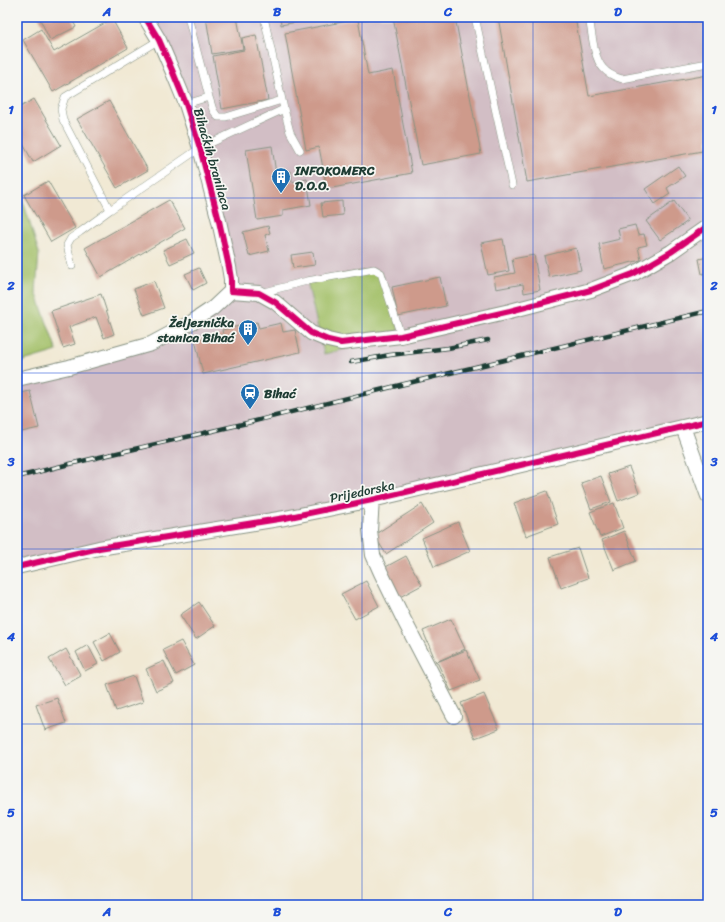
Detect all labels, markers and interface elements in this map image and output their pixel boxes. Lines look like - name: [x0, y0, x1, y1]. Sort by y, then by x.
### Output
- text: A: [102, 0, 111, 23]
- text: B: [273, 0, 282, 23]
- text: C: [443, 0, 453, 23]
- text: D: [614, 0, 622, 23]
- text: 1: [8, 98, 14, 121]
- text: 1: [711, 98, 717, 121]
- street label: Bihaćkih branilaca: [187, 105, 238, 213]
- place label: INFOKOMERC D.O.O.: [294, 159, 375, 197]
- building icon: INFOKOMERC D.O.O.: [270, 166, 292, 194]
- text: 2: [6, 274, 15, 297]
- text: 2: [709, 274, 718, 297]
- place label: Željeznička stanica Bihać: [156, 311, 236, 349]
- building icon: Željeznička stanica Bihać: [237, 318, 259, 346]
- station icon: Bihać: [239, 382, 261, 410]
- place label: Bihać: [264, 382, 297, 405]
- text: 3: [6, 450, 15, 473]
- text: 3: [709, 450, 718, 473]
- street label: Prijedorska: [328, 473, 397, 510]
- text: 4: [6, 625, 16, 648]
- text: 4: [709, 625, 719, 648]
- text: 5: [7, 801, 15, 824]
- text: 5: [710, 801, 718, 824]
- text: A: [102, 900, 111, 922]
- text: B: [273, 900, 282, 922]
- text: C: [443, 900, 453, 922]
- text: D: [614, 900, 622, 922]

